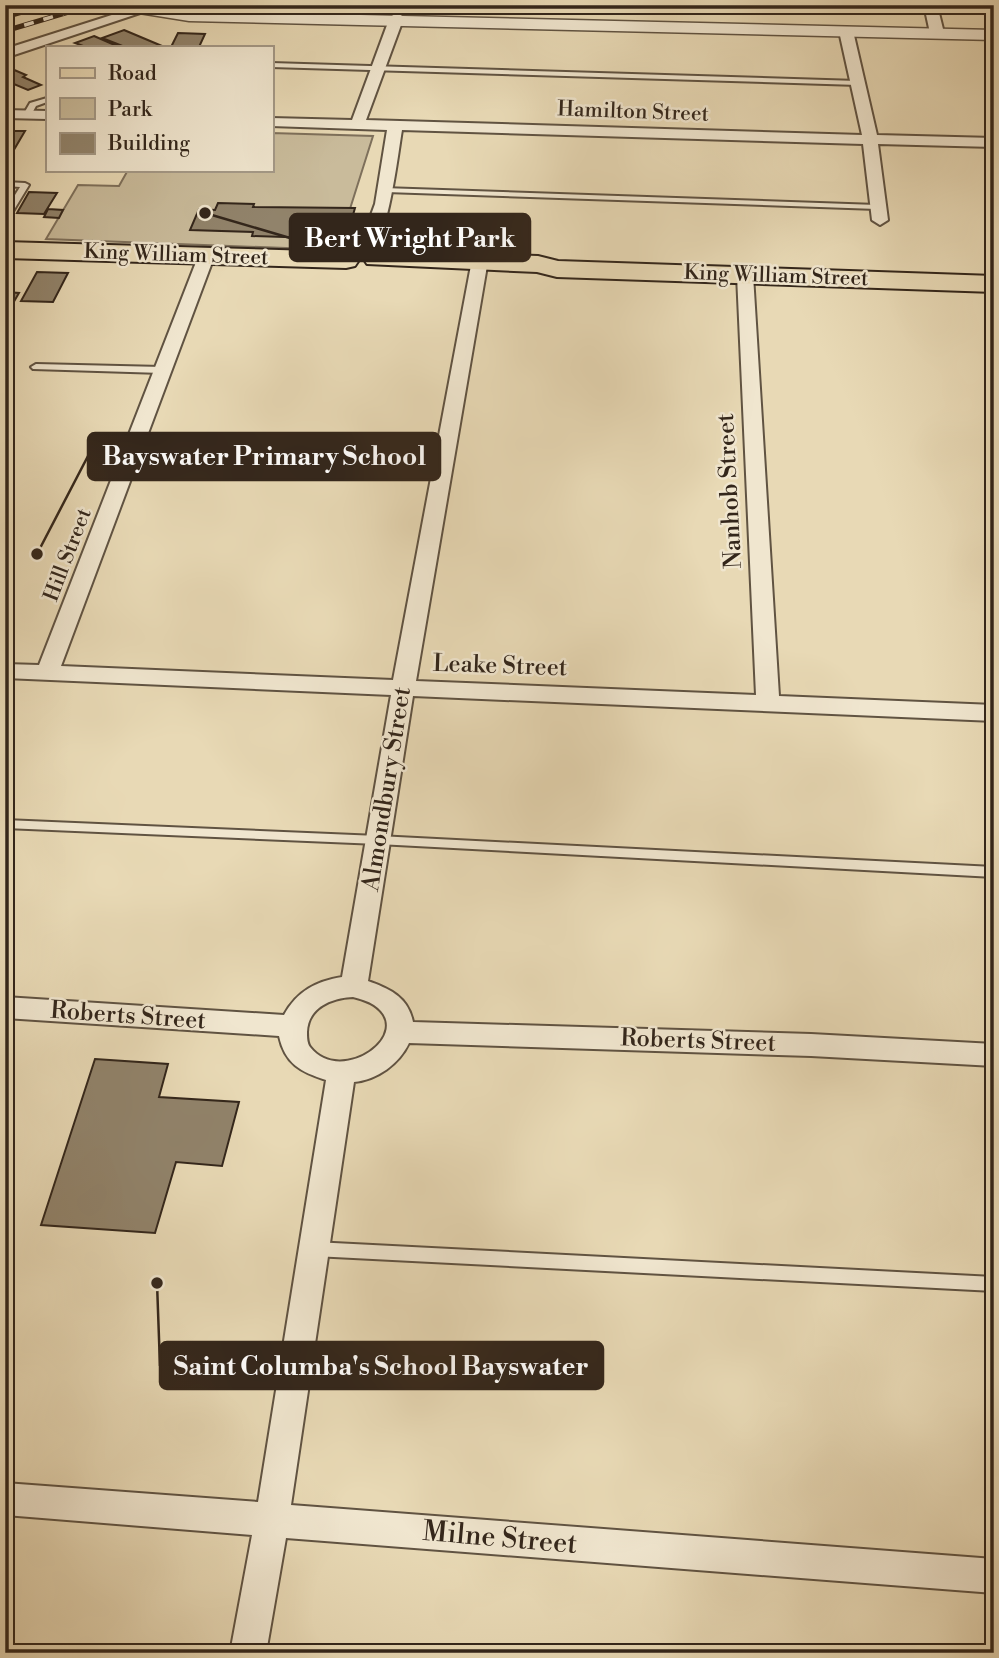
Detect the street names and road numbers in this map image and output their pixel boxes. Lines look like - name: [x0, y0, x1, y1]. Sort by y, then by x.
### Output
- street label: Hamilton Street: [557, 96, 710, 128]
- street label: King William Street: [83, 239, 269, 271]
- street label: King William Street: [683, 260, 869, 292]
- street label: Nanhob Street: [711, 412, 749, 569]
- street label: Hill Street: [38, 504, 98, 605]
- street label: Leake Street: [432, 649, 568, 683]
- street label: Almondbury Street: [356, 684, 418, 894]
- street label: Roberts Street: [49, 996, 207, 1036]
- street label: Roberts Street: [620, 1023, 777, 1059]
- street label: Milne Street: [421, 1514, 579, 1562]

